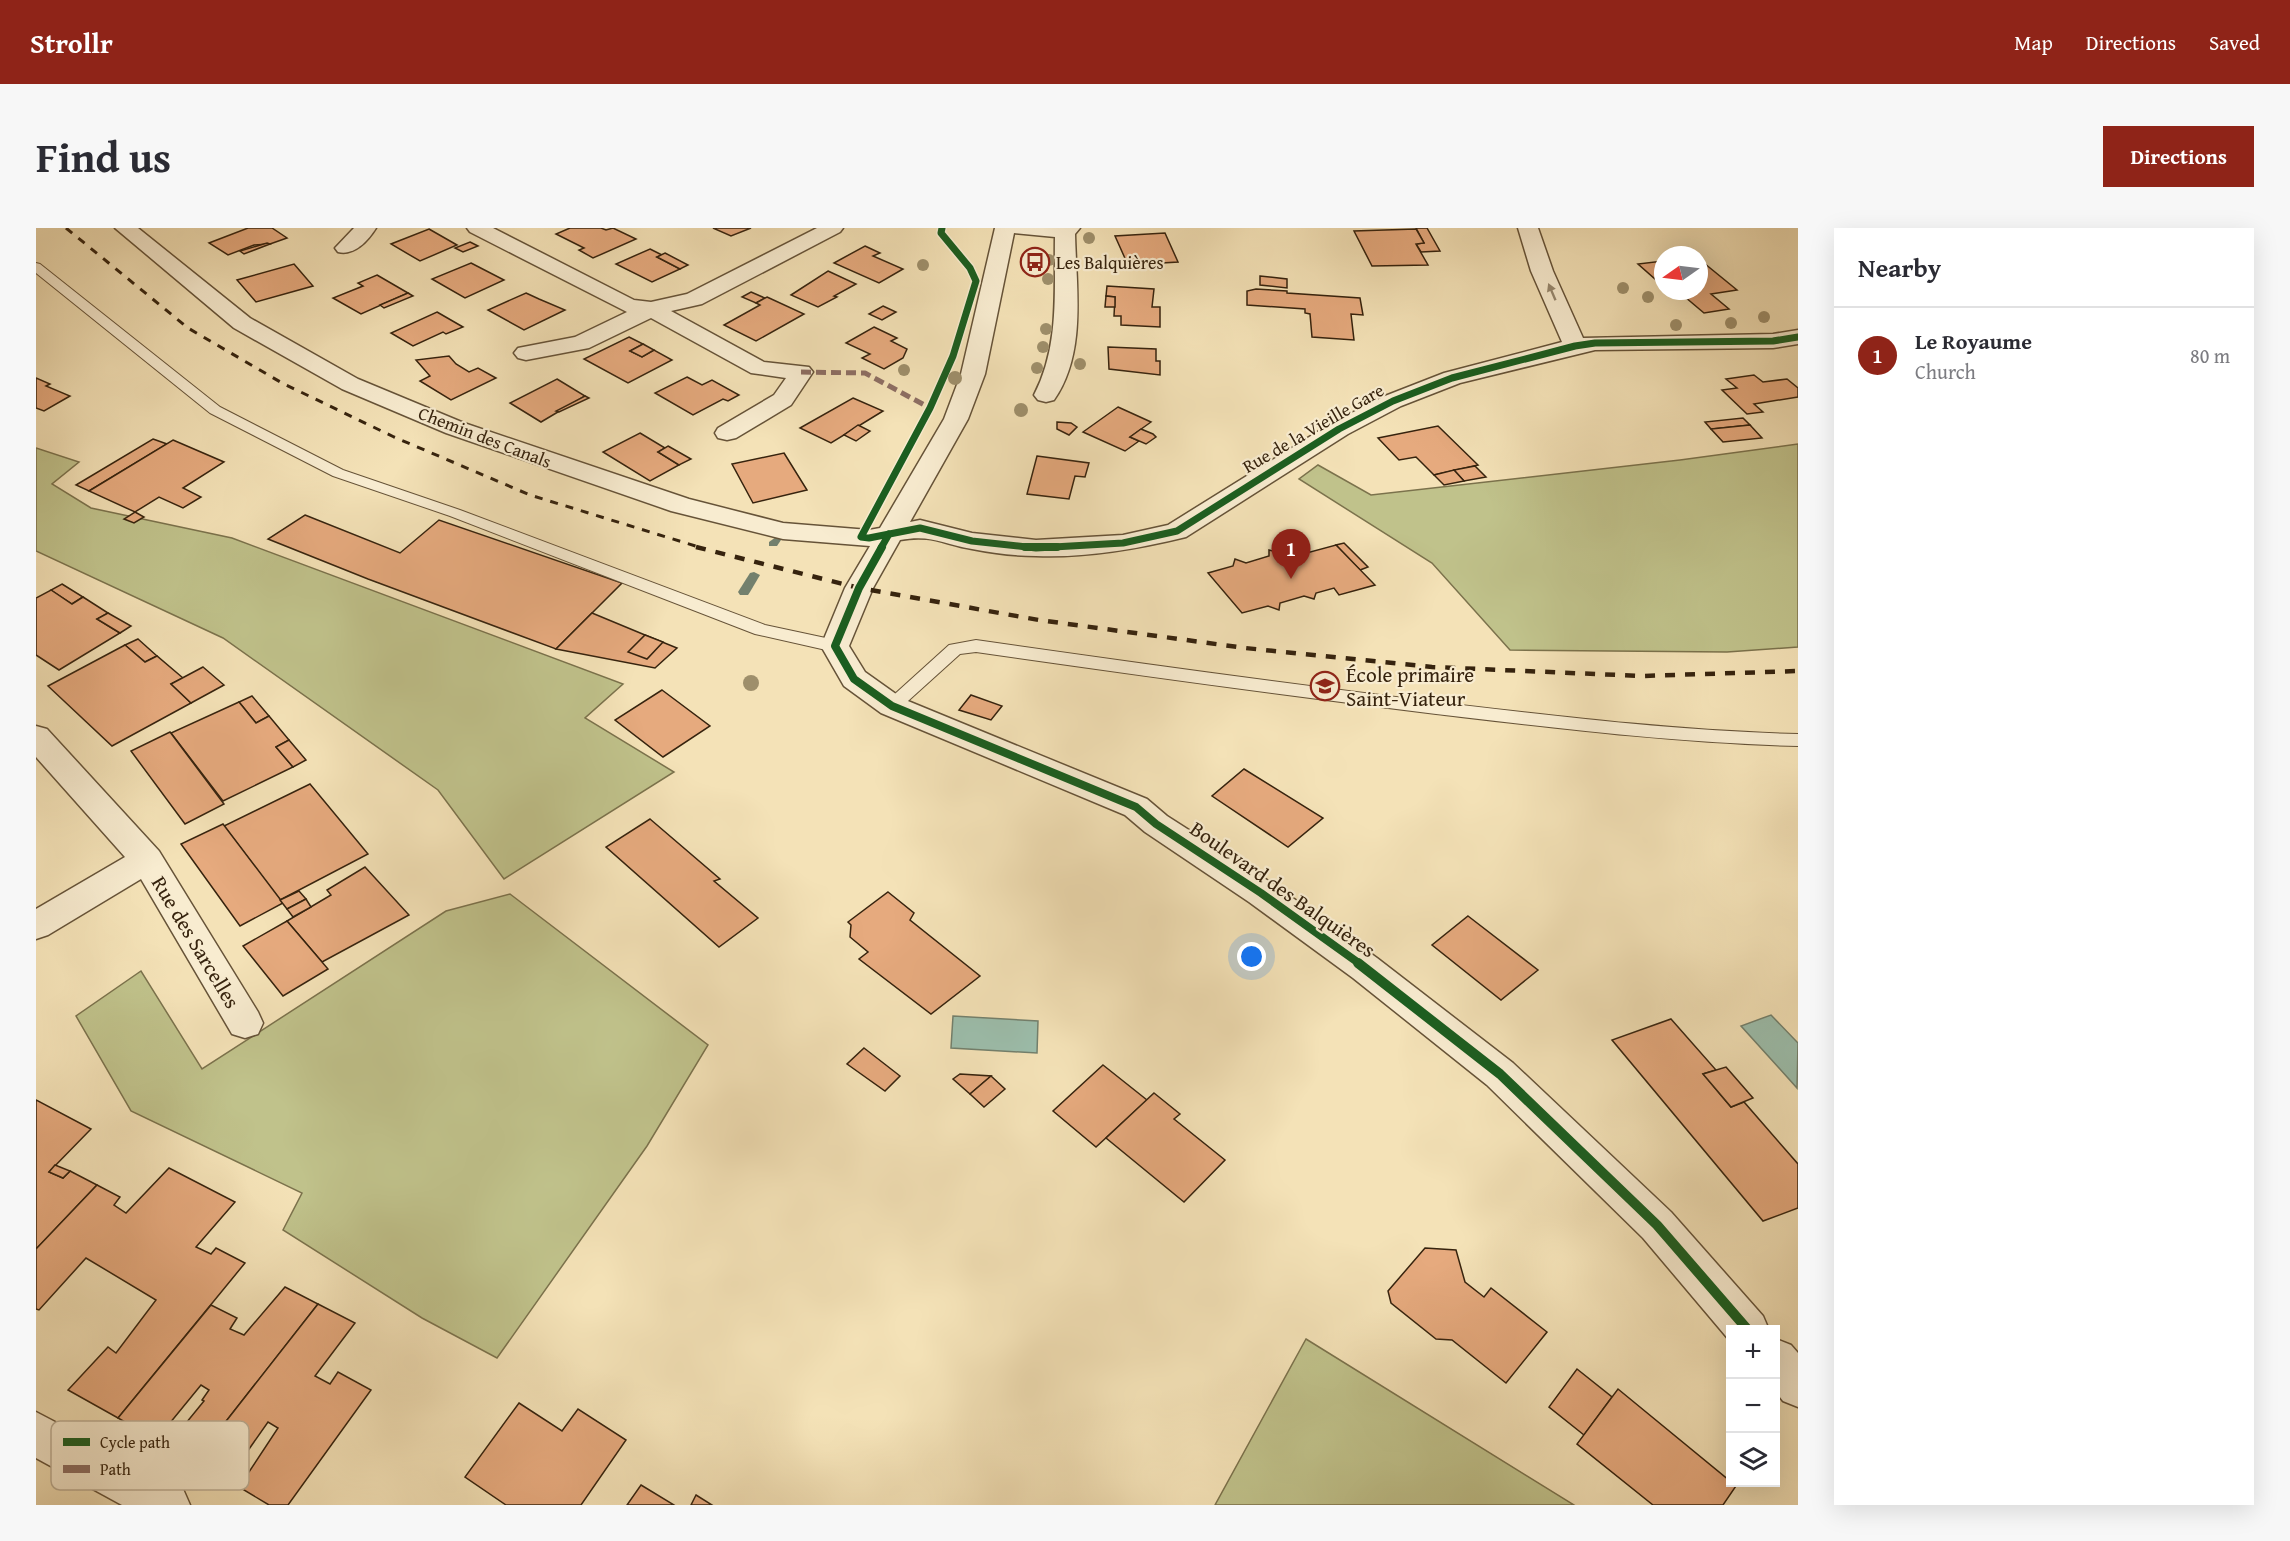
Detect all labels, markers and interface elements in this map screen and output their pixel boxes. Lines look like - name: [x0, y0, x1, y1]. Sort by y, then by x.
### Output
- text: Strollr: [30, 22, 113, 63]
- text: Map: [2014, 27, 2053, 58]
- text: Directions: [2086, 27, 2176, 58]
- text: Saved: [2209, 27, 2260, 58]
- text: Find us: [36, 126, 171, 187]
- button: Directions: [2103, 126, 2254, 187]
- bus stop icon: Les Balquières: [1019, 246, 1051, 278]
- north arrow: [1654, 246, 1708, 300]
- text: Nearby: [1858, 248, 1941, 287]
- place label: Les Balquières: [1056, 249, 1164, 276]
- one-way arrow: [1547, 284, 1556, 301]
- text: Le Royaume: [1915, 325, 2032, 357]
- text: 1: [1872, 341, 1883, 370]
- text: 80 m: [2190, 341, 2230, 370]
- text: Church: [1915, 357, 1976, 386]
- street label: Rue de la Vieille Gare: [1237, 376, 1389, 480]
- street label: Chemin des Canals: [415, 399, 555, 475]
- pin: 1: [1272, 530, 1310, 579]
- place label: École primaire Saint-Viateur: [1346, 659, 1474, 714]
- school or university icon: École primaire Saint-Viateur: [1309, 670, 1341, 702]
- street label: Boulevard des Balquières: [1184, 813, 1382, 965]
- street label: Rue des Sarcelles: [144, 870, 248, 1014]
- your location: [1237, 942, 1266, 971]
- map controls: [1726, 1325, 1780, 1487]
- button: +: [1726, 1325, 1780, 1379]
- button: −: [1726, 1379, 1780, 1433]
- legend: [51, 1421, 249, 1490]
- text: Cycle path: [100, 1430, 170, 1454]
- button: layers: [1726, 1433, 1780, 1487]
- text: Path: [100, 1457, 131, 1481]

